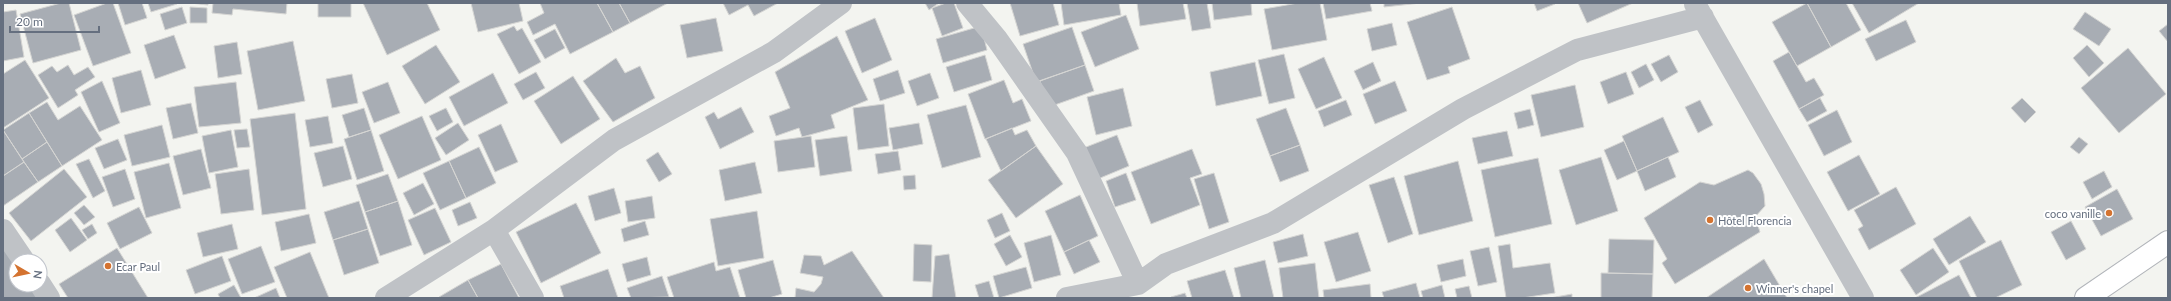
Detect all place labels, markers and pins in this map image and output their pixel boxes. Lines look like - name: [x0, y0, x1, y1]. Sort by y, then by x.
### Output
- place label: coco vanille: [2045, 207, 2101, 220]
- marker: coco vanille: [2104, 208, 2114, 218]
- place label: Hôtel Florencia: [1718, 214, 1792, 227]
- marker: Hôtel Florencia: [1705, 215, 1715, 225]
- place label: Ecar Paul: [116, 260, 160, 273]
- marker: Ecar Paul: [103, 261, 113, 271]
- place label: Winner's chapel: [1756, 282, 1833, 295]
- marker: Winner's chapel: [1743, 283, 1753, 293]

